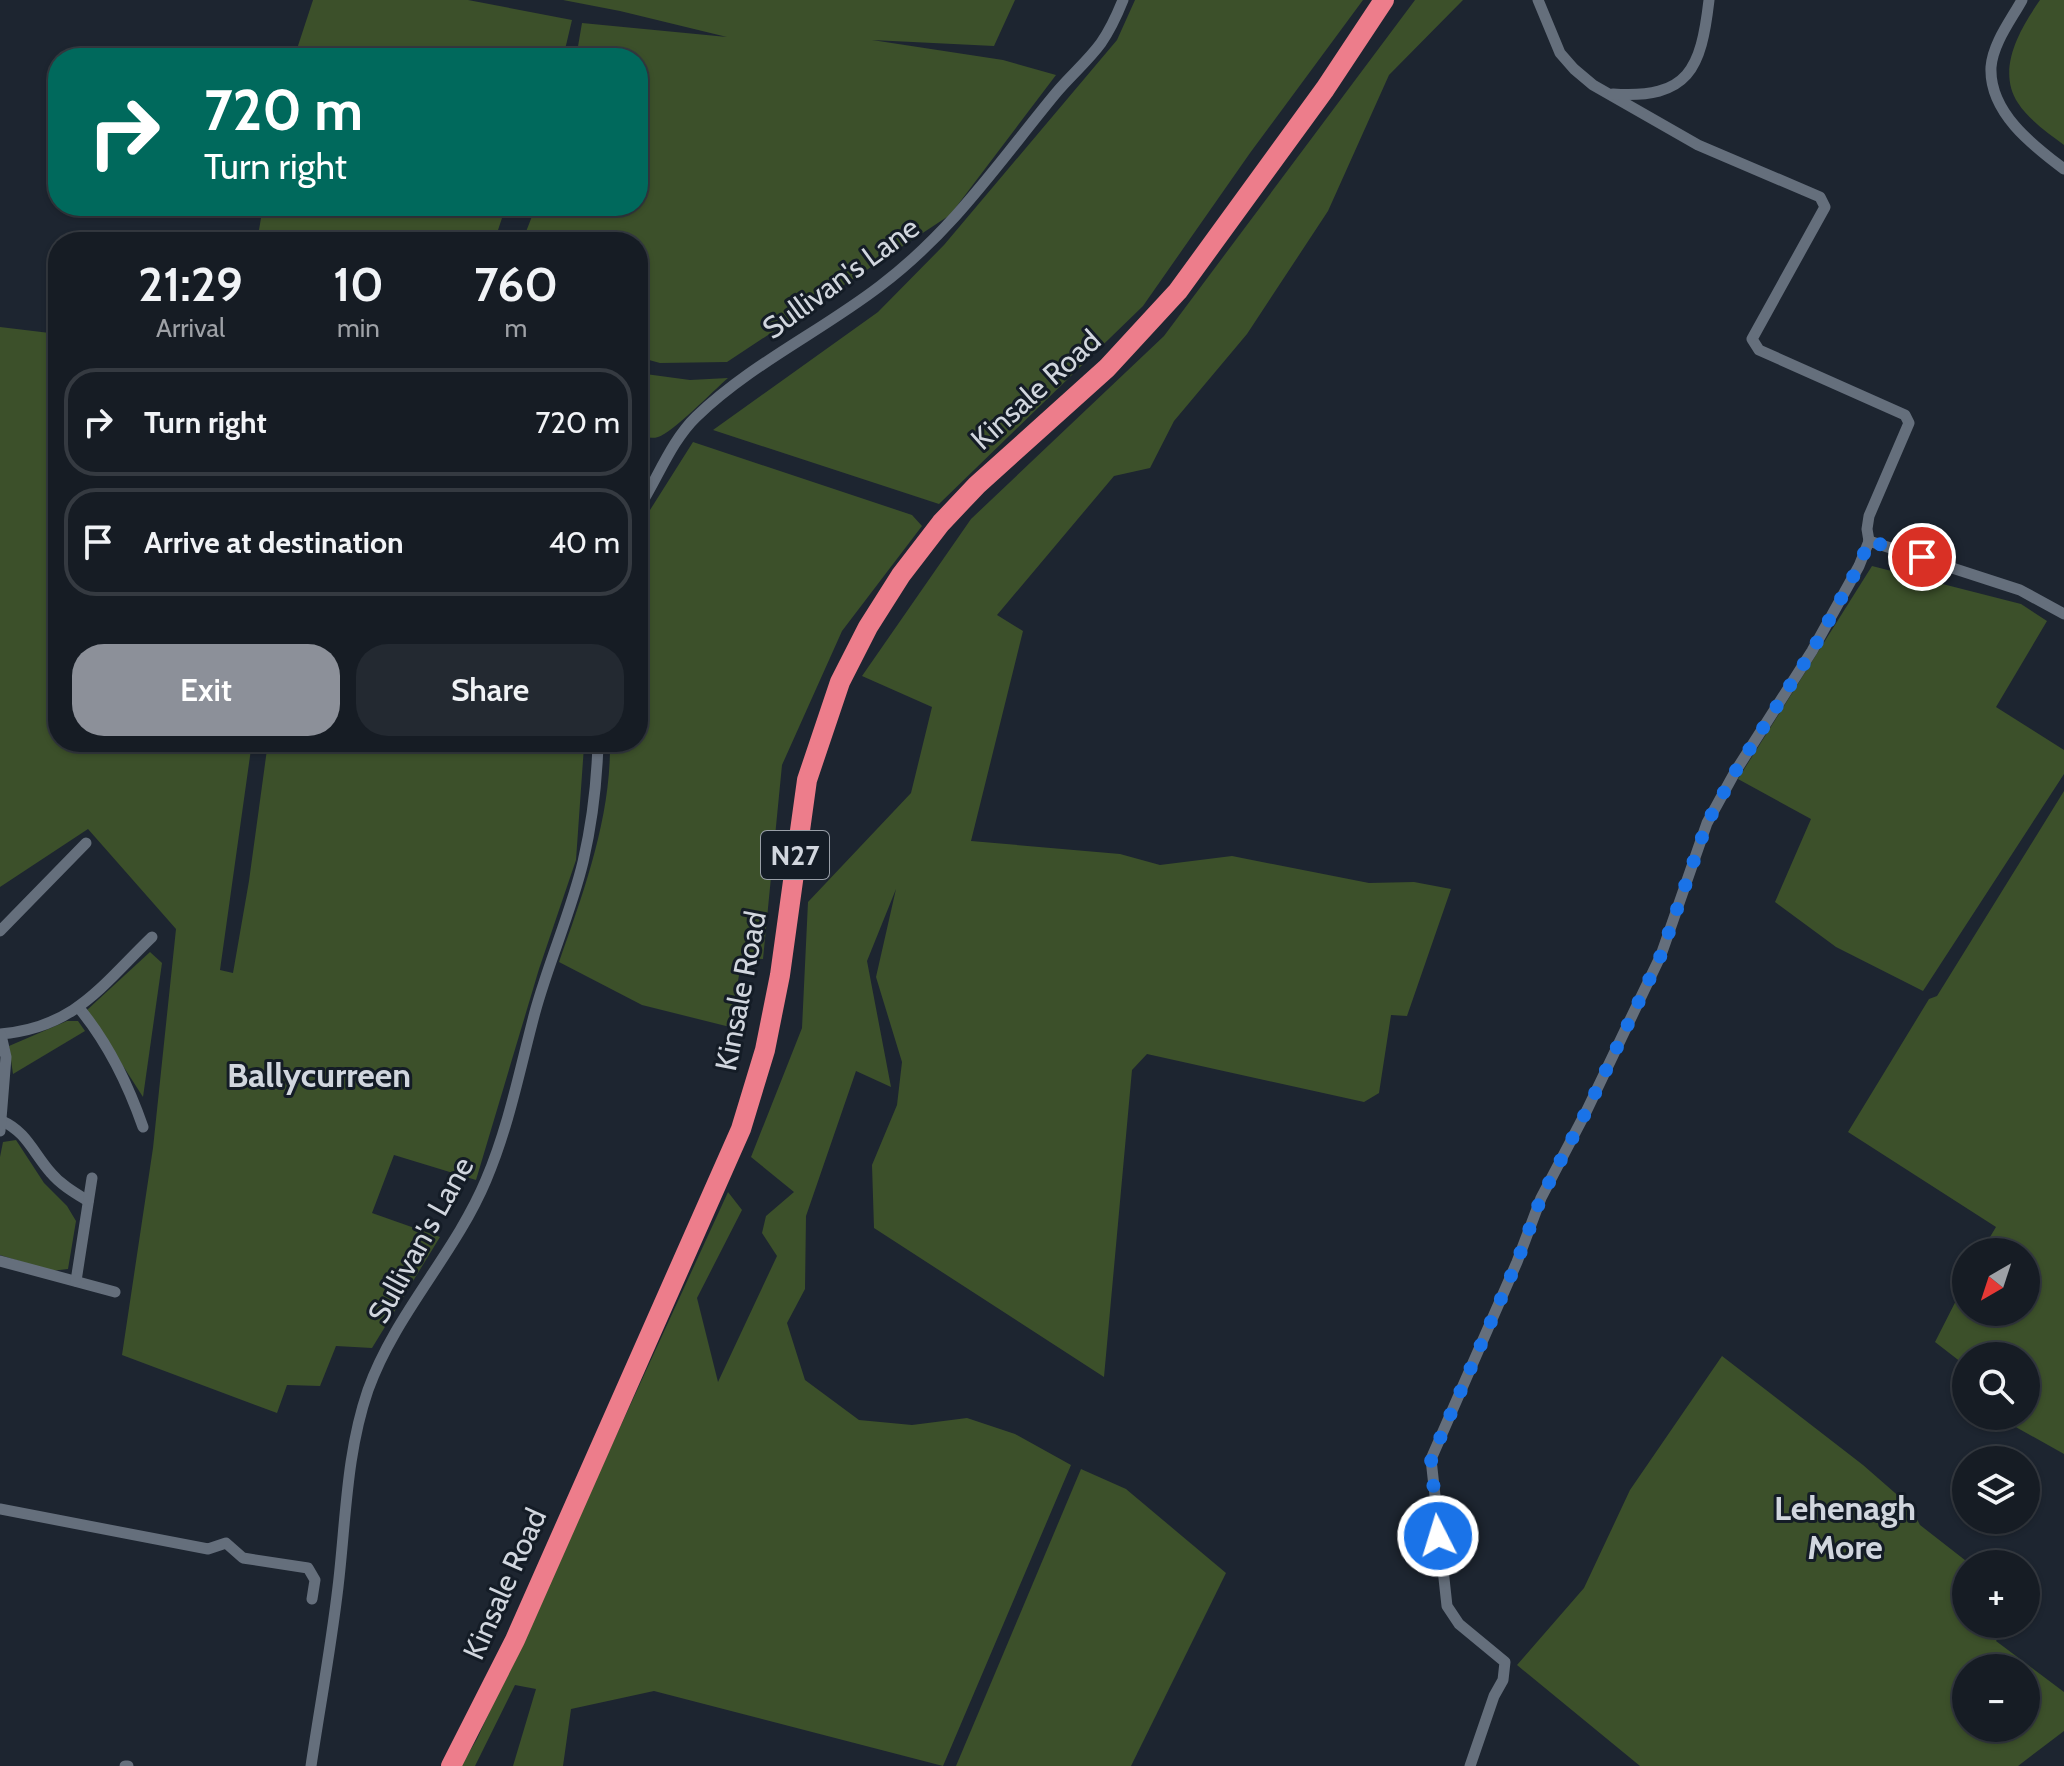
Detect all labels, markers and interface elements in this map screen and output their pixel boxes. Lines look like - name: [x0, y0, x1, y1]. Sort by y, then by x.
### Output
- text: 720 m: [204, 76, 363, 144]
- icon: right: [72, 80, 176, 184]
- text: Turn right: [204, 144, 347, 188]
- street label: Sullivan's Lane: [755, 208, 926, 347]
- text: 21:29: [138, 255, 243, 313]
- text: 10: [333, 255, 384, 313]
- text: 760: [474, 255, 558, 313]
- text: Arrival: [156, 312, 225, 344]
- text: min: [337, 312, 380, 344]
- text: m: [505, 312, 527, 344]
- street label: Kinsale Road: [963, 322, 1108, 457]
- icon: right: [76, 400, 120, 444]
- text: Turn right: [144, 404, 267, 441]
- text: 720 m: [535, 404, 620, 441]
- icon: arrive: [76, 520, 120, 564]
- pin: [1888, 523, 1956, 591]
- text: Arrive at destination: [144, 524, 404, 561]
- text: 40 m: [549, 524, 620, 561]
- icon: arrive: [1900, 535, 1944, 579]
- button: Exit: [72, 644, 340, 736]
- button: Share: [356, 644, 624, 736]
- road number: N27: [761, 831, 829, 879]
- street label: Kinsale Road: [707, 908, 774, 1074]
- district label: Ballycurreen: [227, 1054, 411, 1096]
- street label: Sullivan's Lane: [360, 1150, 481, 1329]
- north arrow: [1952, 1238, 2040, 1326]
- map controls: [1952, 1238, 2040, 1742]
- button: search: [1952, 1342, 2040, 1430]
- button: layers: [1952, 1446, 2040, 1534]
- district label: Lehenagh More: [1774, 1487, 1916, 1568]
- position arrow: [1396, 1494, 1480, 1578]
- street label: Kinsale Road: [455, 1502, 554, 1665]
- button: +: [1952, 1550, 2040, 1638]
- button: −: [1952, 1654, 2040, 1742]

